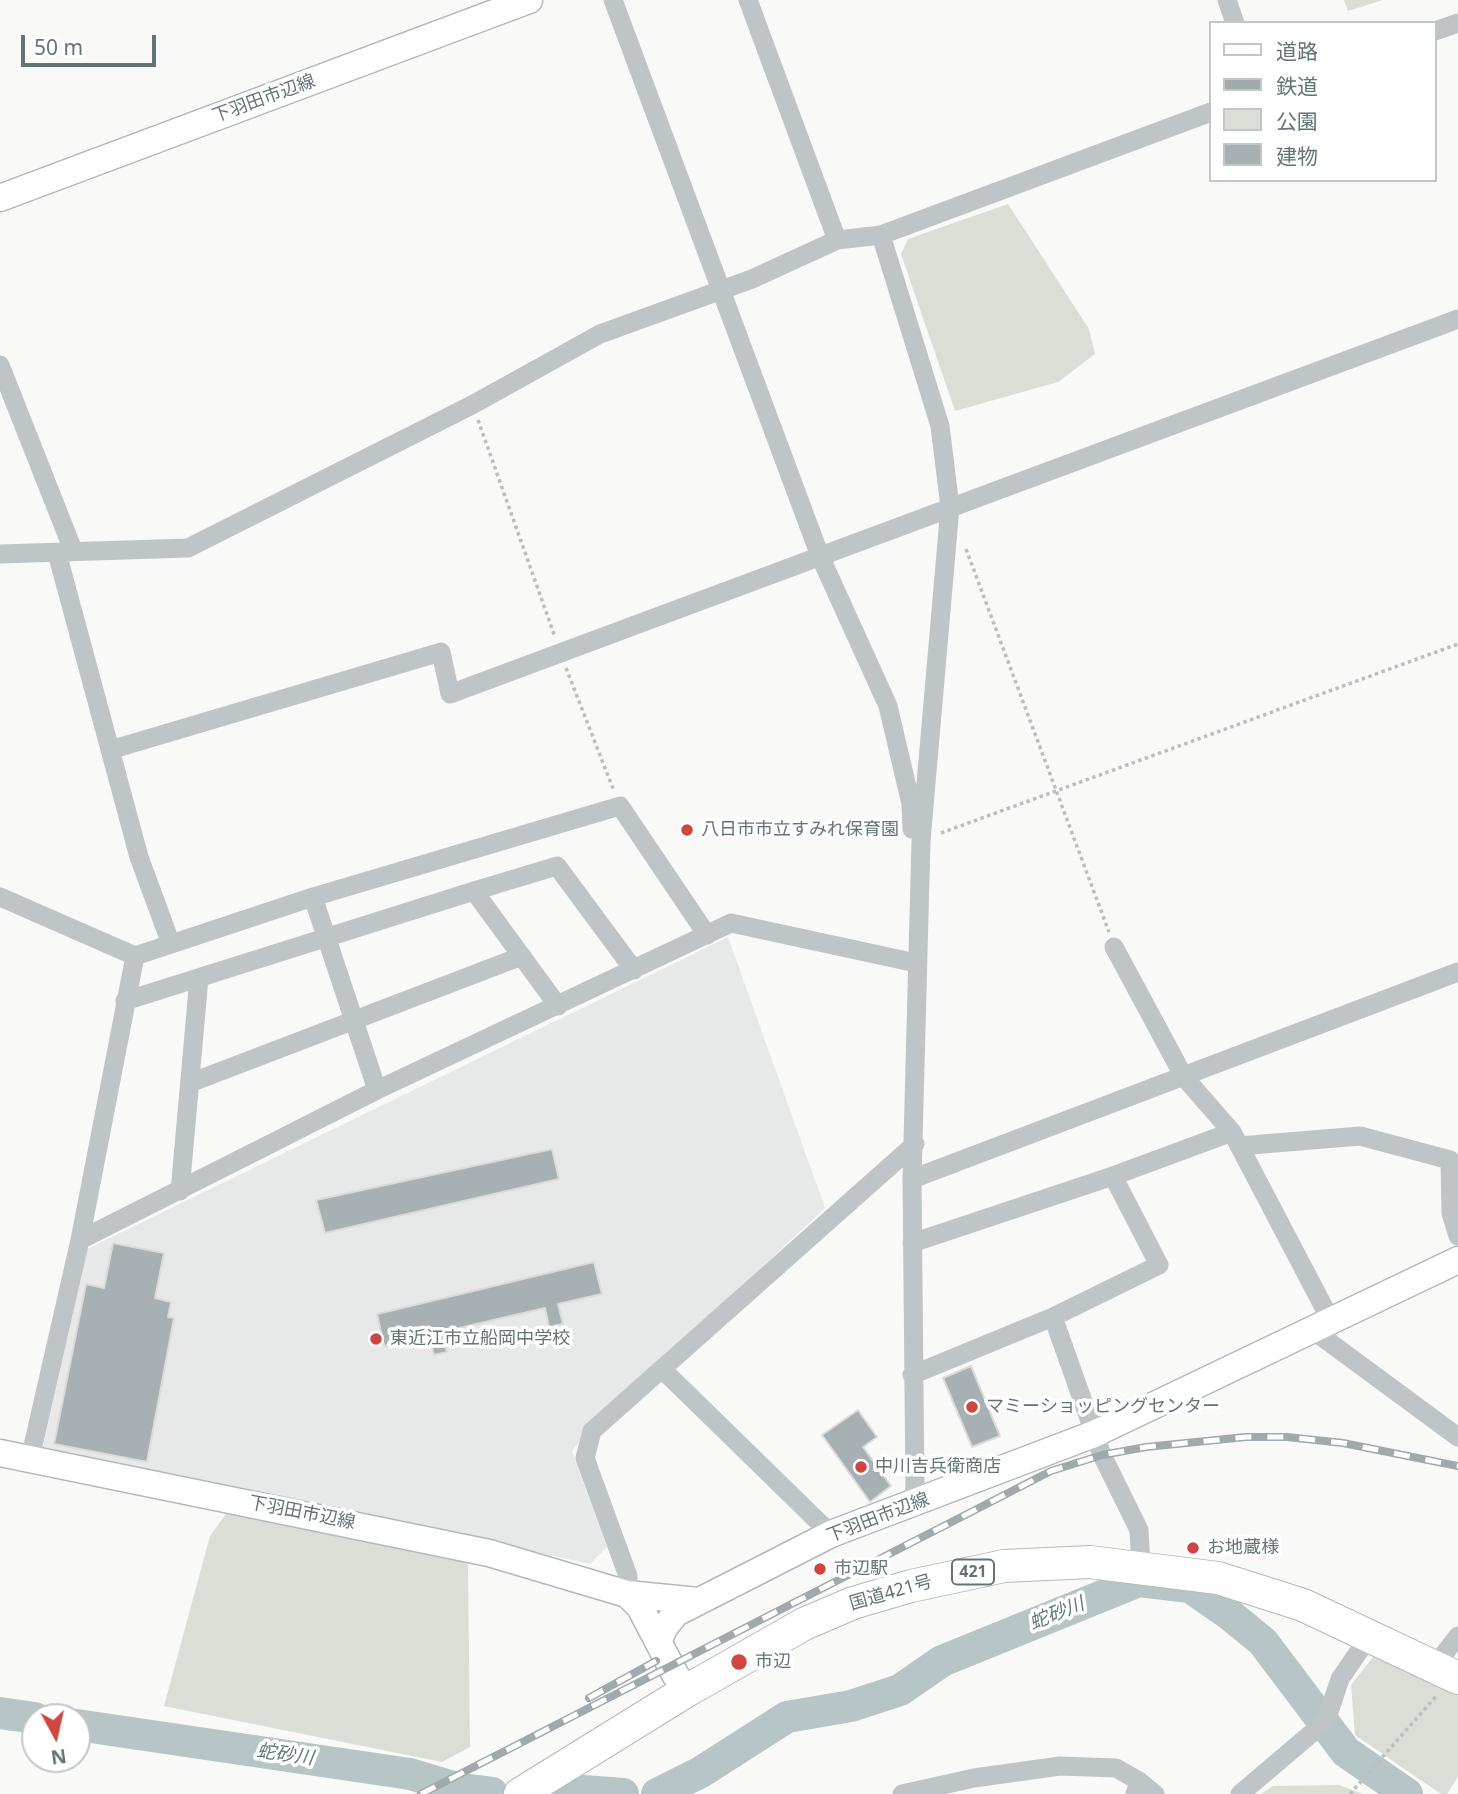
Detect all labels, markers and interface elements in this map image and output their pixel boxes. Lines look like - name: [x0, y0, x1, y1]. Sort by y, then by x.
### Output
- scale bar: [24, 21, 159, 65]
- legend: [1210, 21, 1437, 182]
- text: 50 m: [34, 33, 83, 61]
- text: 道路: [1276, 37, 1318, 65]
- street label: 下羽田市辺線: [210, 70, 318, 128]
- text: 鉄道: [1276, 72, 1318, 100]
- text: 公園: [1276, 107, 1318, 135]
- text: 建物: [1276, 142, 1318, 170]
- place label: 八日市市立すみれ保育園: [701, 819, 899, 841]
- marker: 八日市市立すみれ保育園: [679, 822, 695, 838]
- place label: 東近江市立船岡中学校: [390, 1328, 570, 1350]
- marker: 東近江市立船岡中学校: [368, 1331, 384, 1347]
- place label: マミーショッピングセンター: [986, 1396, 1220, 1418]
- marker: マミーショッピングセンター: [964, 1399, 980, 1415]
- place label: 中川吉兵衛商店: [875, 1456, 1001, 1478]
- marker: 中川吉兵衛商店: [853, 1459, 869, 1475]
- street label: 下羽田市辺線: [824, 1489, 932, 1547]
- street label: 下羽田市辺線: [247, 1492, 357, 1534]
- place label: お地蔵様: [1207, 1537, 1279, 1559]
- marker: お地蔵様: [1185, 1540, 1201, 1556]
- place label: 市辺駅: [834, 1558, 888, 1580]
- road number: 421: [952, 1560, 994, 1584]
- marker: 市辺駅: [812, 1561, 828, 1577]
- street label: 国道421号: [847, 1571, 935, 1615]
- water label: 蛇砂川: [1026, 1593, 1088, 1635]
- place label: 市辺: [755, 1651, 791, 1673]
- marker: 市辺: [729, 1652, 749, 1672]
- north arrow: [21, 1703, 91, 1773]
- water label: 蛇砂川: [255, 1740, 315, 1770]
- text: N: [49, 1743, 68, 1771]

